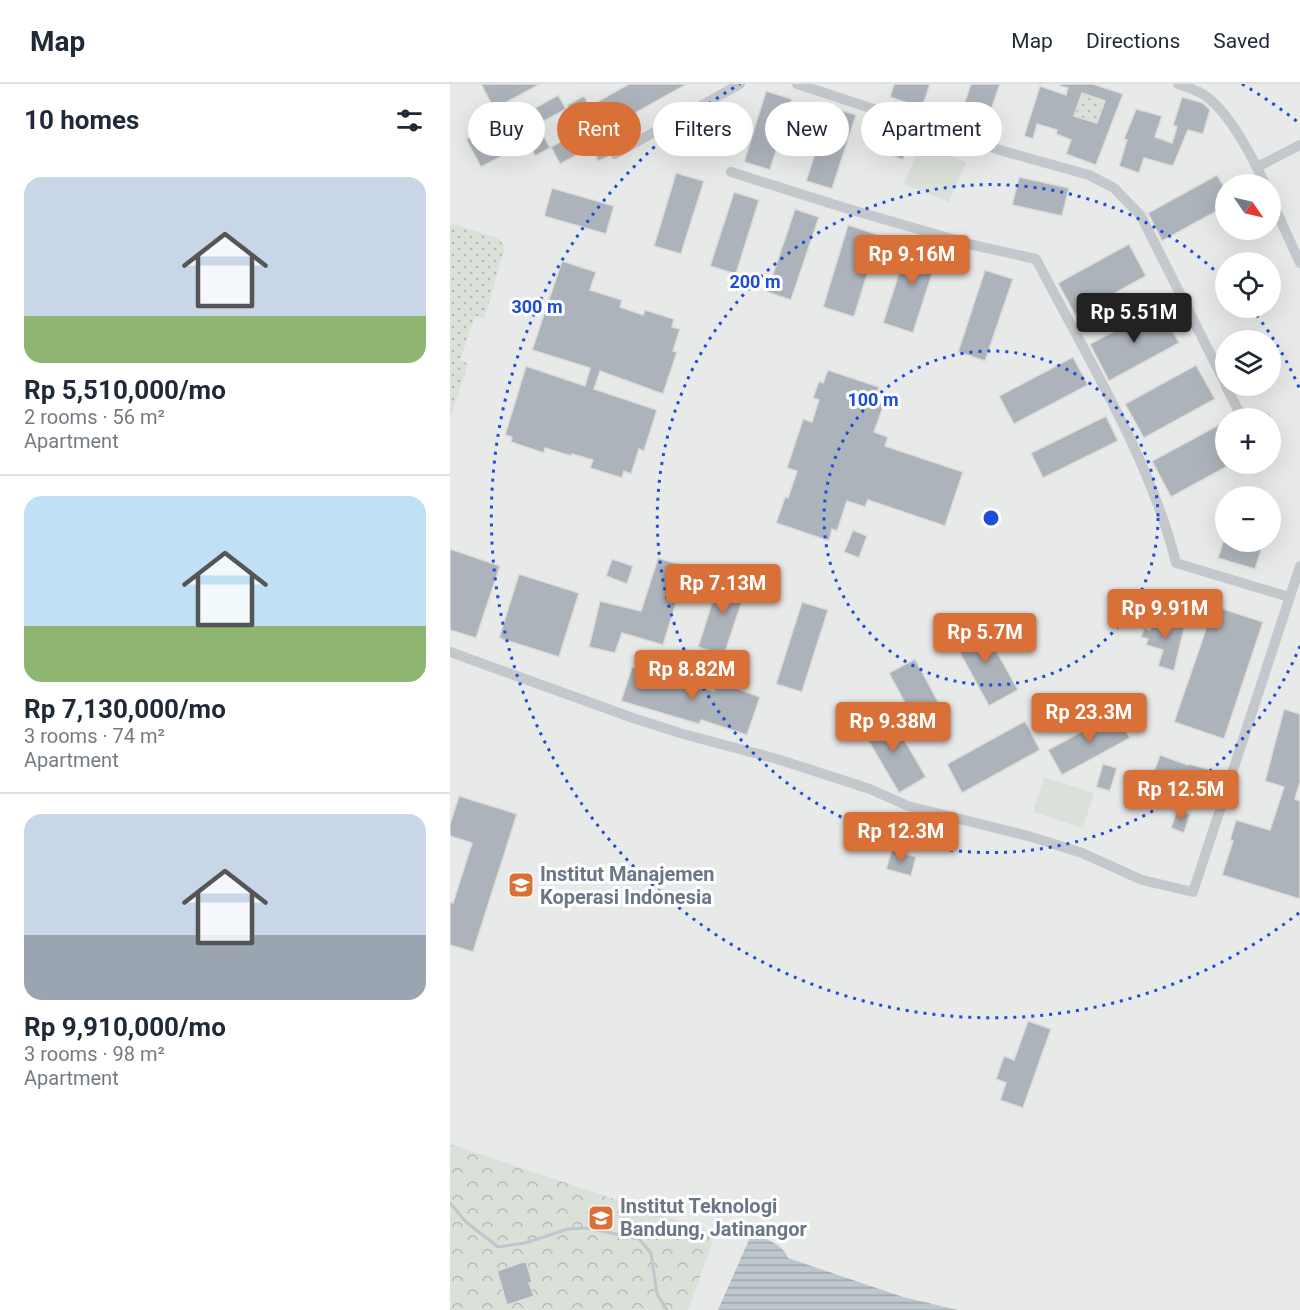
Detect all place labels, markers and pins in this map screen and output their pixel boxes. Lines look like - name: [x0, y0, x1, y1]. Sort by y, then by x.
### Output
- pin: Rp 9.16M: [850, 235, 974, 286]
- pin: Rp 5.51M: [1072, 293, 1196, 344]
- centre of rings: [981, 508, 1001, 528]
- pin: Rp 7.13M: [661, 564, 785, 615]
- pin: Rp 9.91M: [1103, 589, 1227, 640]
- pin: Rp 5.7M: [930, 613, 1040, 664]
- pin: Rp 8.82M: [630, 650, 754, 701]
- pin: Rp 23.3M: [1027, 693, 1151, 744]
- pin: Rp 9.38M: [831, 702, 955, 753]
- pin: Rp 12.5M: [1119, 770, 1243, 821]
- pin: Rp 12.3M: [839, 812, 963, 863]
- place label: Institut Manajemen Koperasi Indonesia: [540, 862, 715, 909]
- school or university icon: Institut Manajemen Koperasi Indonesia: [506, 870, 536, 900]
- place label: Institut Teknologi Bandung, Jatinangor: [620, 1194, 807, 1241]
- school or university icon: Institut Teknologi Bandung, Jatinangor: [586, 1203, 616, 1233]

